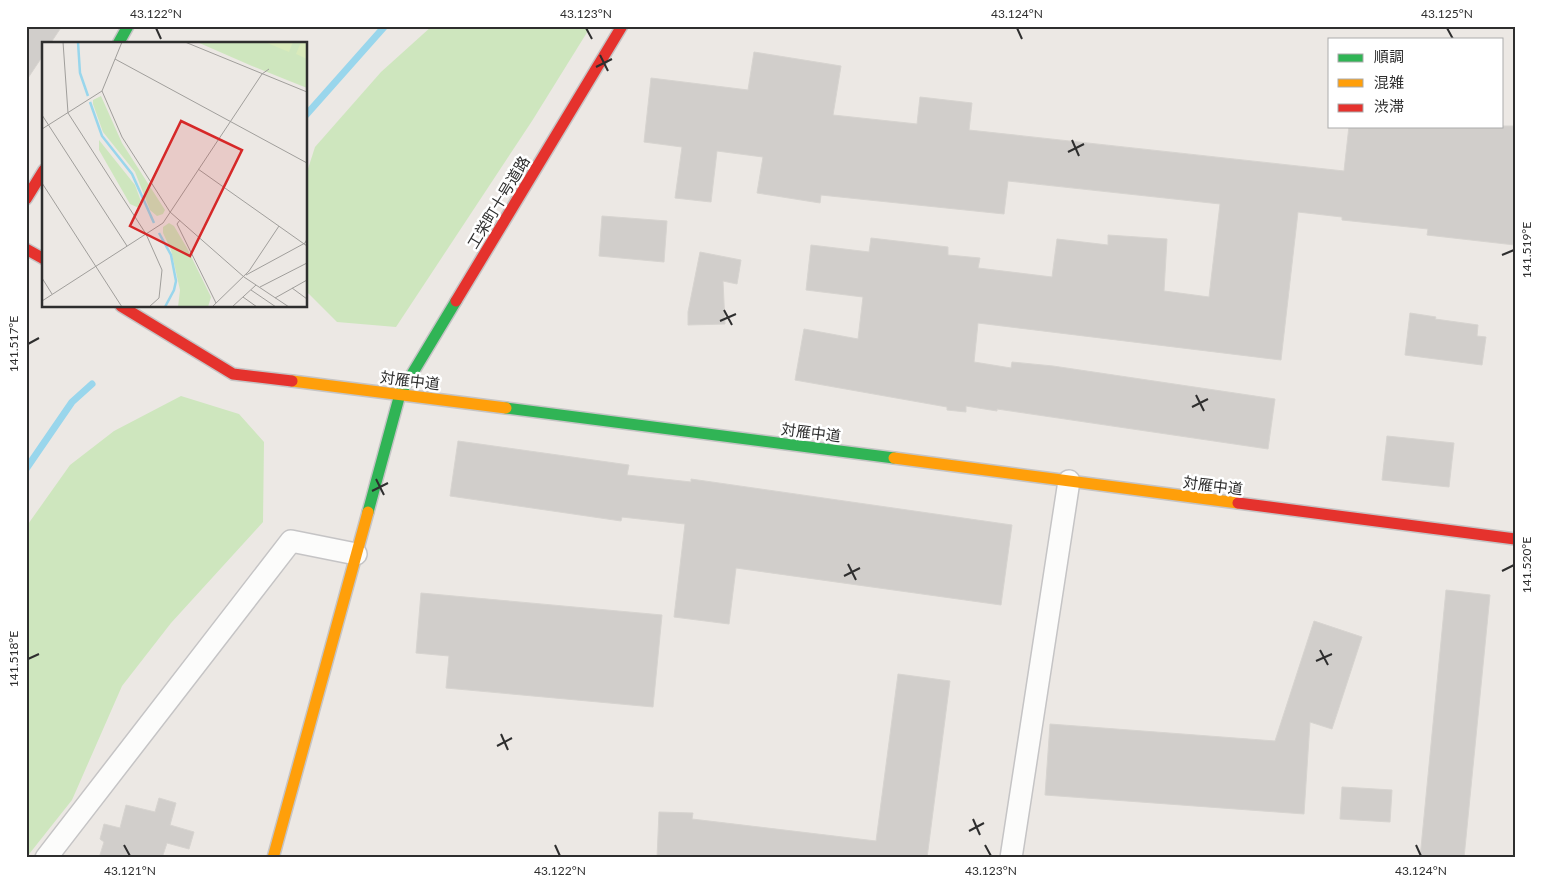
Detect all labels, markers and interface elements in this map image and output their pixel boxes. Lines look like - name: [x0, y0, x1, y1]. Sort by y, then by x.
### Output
- text: 43.122°N: [130, 6, 182, 21]
- text: 43.123°N: [560, 6, 612, 21]
- text: 43.124°N: [991, 6, 1043, 21]
- text: 43.125°N: [1421, 6, 1473, 21]
- legend: [1328, 38, 1504, 128]
- inset map: [42, 42, 308, 308]
- text: 順調: [1374, 47, 1404, 65]
- text: 混雑: [1374, 73, 1404, 91]
- text: 渋滞: [1374, 97, 1404, 115]
- street label: 工栄町十号道路: [463, 152, 533, 252]
- text: 141.519°E: [1519, 222, 1534, 278]
- text: 141.517°E: [6, 316, 21, 372]
- street label: 対雁中道: [379, 367, 441, 393]
- street label: 対雁中道: [780, 419, 842, 445]
- street label: 対雁中道: [1182, 472, 1244, 498]
- text: 141.520°E: [1519, 537, 1534, 593]
- text: 141.518°E: [6, 631, 21, 687]
- text: 43.121°N: [104, 863, 156, 878]
- text: 43.122°N: [534, 863, 586, 878]
- text: 43.123°N: [965, 863, 1017, 878]
- text: 43.124°N: [1395, 863, 1447, 878]

